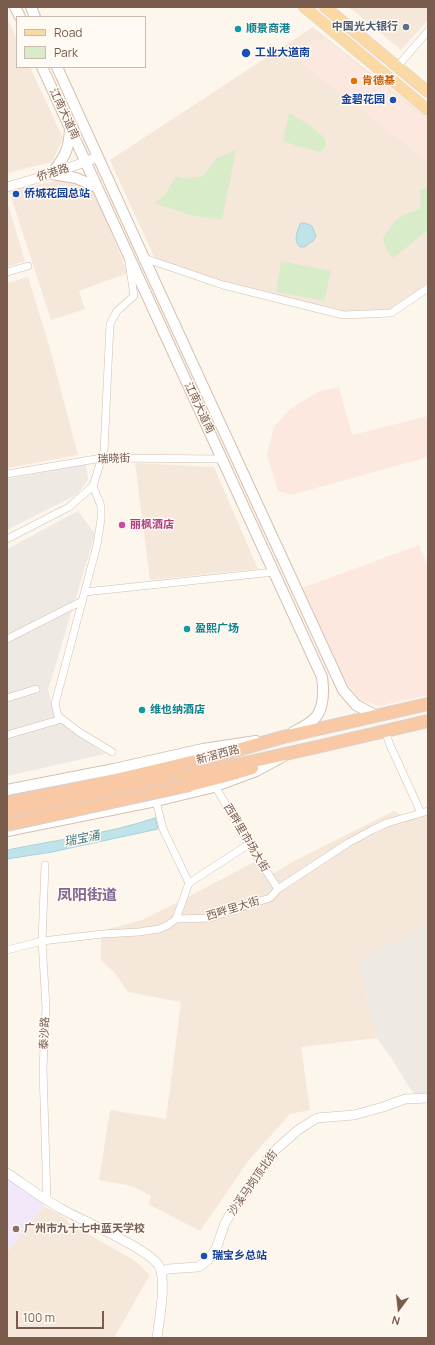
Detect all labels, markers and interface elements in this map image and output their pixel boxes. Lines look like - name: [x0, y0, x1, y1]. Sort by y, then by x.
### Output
- legend: [16, 16, 146, 68]
- place label: 中国光大银行: [332, 20, 398, 34]
- place label: 顺景商港: [246, 22, 290, 36]
- marker: 中国光大银行: [401, 22, 411, 32]
- text: Road: [54, 24, 82, 41]
- marker: 顺景商港: [233, 24, 243, 34]
- text: Park: [54, 44, 78, 61]
- place label: 工业大道南: [255, 46, 310, 60]
- marker: 工业大道南: [240, 47, 252, 59]
- place label: 肯德基: [362, 74, 395, 88]
- marker: 肯德基: [349, 76, 359, 86]
- street label: 江南大道南: [46, 86, 82, 142]
- place label: 金碧花园: [341, 93, 385, 107]
- marker: 金碧花园: [388, 95, 398, 105]
- street label: 侨港路: [35, 162, 71, 184]
- place label: 侨城花园总站: [24, 187, 90, 201]
- marker: 侨城花园总站: [11, 189, 21, 199]
- street label: 江南大道南: [181, 380, 217, 436]
- street label: 瑞晓街: [97, 452, 131, 466]
- place label: 丽枫酒店: [130, 518, 174, 532]
- marker: 丽枫酒店: [117, 520, 127, 530]
- place label: 盈熙广场: [195, 622, 239, 636]
- marker: 盈熙广场: [182, 624, 192, 634]
- place label: 维也纳酒店: [150, 703, 205, 717]
- marker: 维也纳酒店: [137, 705, 147, 715]
- street label: 新滘西路: [195, 743, 241, 767]
- street label: 西畔里市场大街: [221, 802, 271, 874]
- water label: 瑞宝涌: [63, 828, 101, 850]
- district label: 凤阳街道: [57, 887, 117, 905]
- street label: 西畔里大街: [205, 895, 261, 923]
- street label: 泰沙路: [38, 1016, 52, 1050]
- street label: 沙溪马岗顶北街: [226, 1148, 280, 1218]
- place label: 广州市九十七中蓝天学校: [24, 1222, 145, 1236]
- marker: 广州市九十七中蓝天学校: [11, 1224, 21, 1234]
- place label: 瑞宝乡总站: [212, 1249, 267, 1263]
- marker: 瑞宝乡总站: [199, 1251, 209, 1261]
- north arrow: [379, 1289, 419, 1329]
- scale bar: [18, 1303, 106, 1329]
- text: 100 m: [23, 1309, 55, 1326]
- text: N: [390, 1313, 402, 1329]

